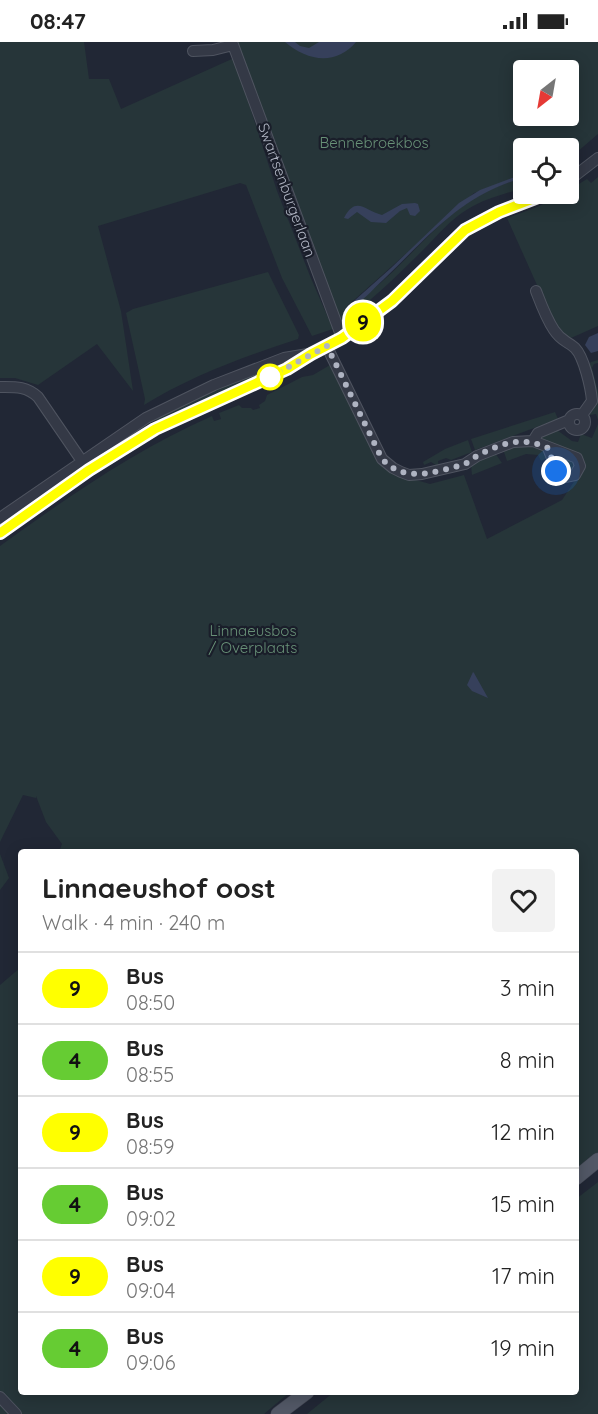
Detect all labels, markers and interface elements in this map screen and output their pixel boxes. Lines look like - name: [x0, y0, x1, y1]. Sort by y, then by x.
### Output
- text: 08:47: [30, 7, 86, 35]
- north arrow: [513, 60, 579, 126]
- map controls: [513, 60, 579, 204]
- street label: Swartsenburgerlaan: [254, 120, 320, 260]
- park label: Bennebroekbos: [319, 133, 429, 152]
- button: locate: [513, 138, 579, 204]
- line badge: 9: [344, 302, 382, 342]
- text: 9: [357, 309, 369, 335]
- unlabelled marker: [257, 364, 283, 390]
- your location: [541, 456, 571, 486]
- park label: Linnaeusbos / Overplaats: [209, 621, 297, 657]
- button: heart: [492, 869, 555, 932]
- text: Linnaeushof oost: [42, 870, 276, 905]
- text: Walk · 4 min · 240 m: [42, 910, 225, 935]
- text: Bus: [126, 962, 164, 990]
- text: 3 min: [500, 974, 555, 1002]
- text: 9: [69, 975, 81, 1001]
- text: 08:50: [126, 990, 175, 1015]
- text: Bus: [126, 1034, 164, 1062]
- text: 8 min: [500, 1046, 555, 1074]
- text: 4: [69, 1047, 81, 1073]
- text: 08:55: [126, 1062, 174, 1087]
- text: Bus: [126, 1106, 164, 1134]
- text: 12 min: [491, 1118, 555, 1146]
- text: 9: [69, 1119, 81, 1145]
- text: 08:59: [126, 1134, 175, 1159]
- text: Bus: [126, 1178, 164, 1206]
- text: 15 min: [491, 1190, 555, 1218]
- text: 4: [69, 1191, 81, 1217]
- text: 09:02: [126, 1206, 176, 1231]
- text: Bus: [126, 1250, 164, 1278]
- text: 17 min: [492, 1262, 555, 1290]
- text: 9: [69, 1263, 81, 1289]
- text: 09:04: [126, 1278, 175, 1303]
- text: Bus: [126, 1322, 164, 1350]
- text: 19 min: [491, 1334, 555, 1362]
- text: 4: [69, 1335, 81, 1361]
- text: 09:06: [126, 1350, 175, 1375]

